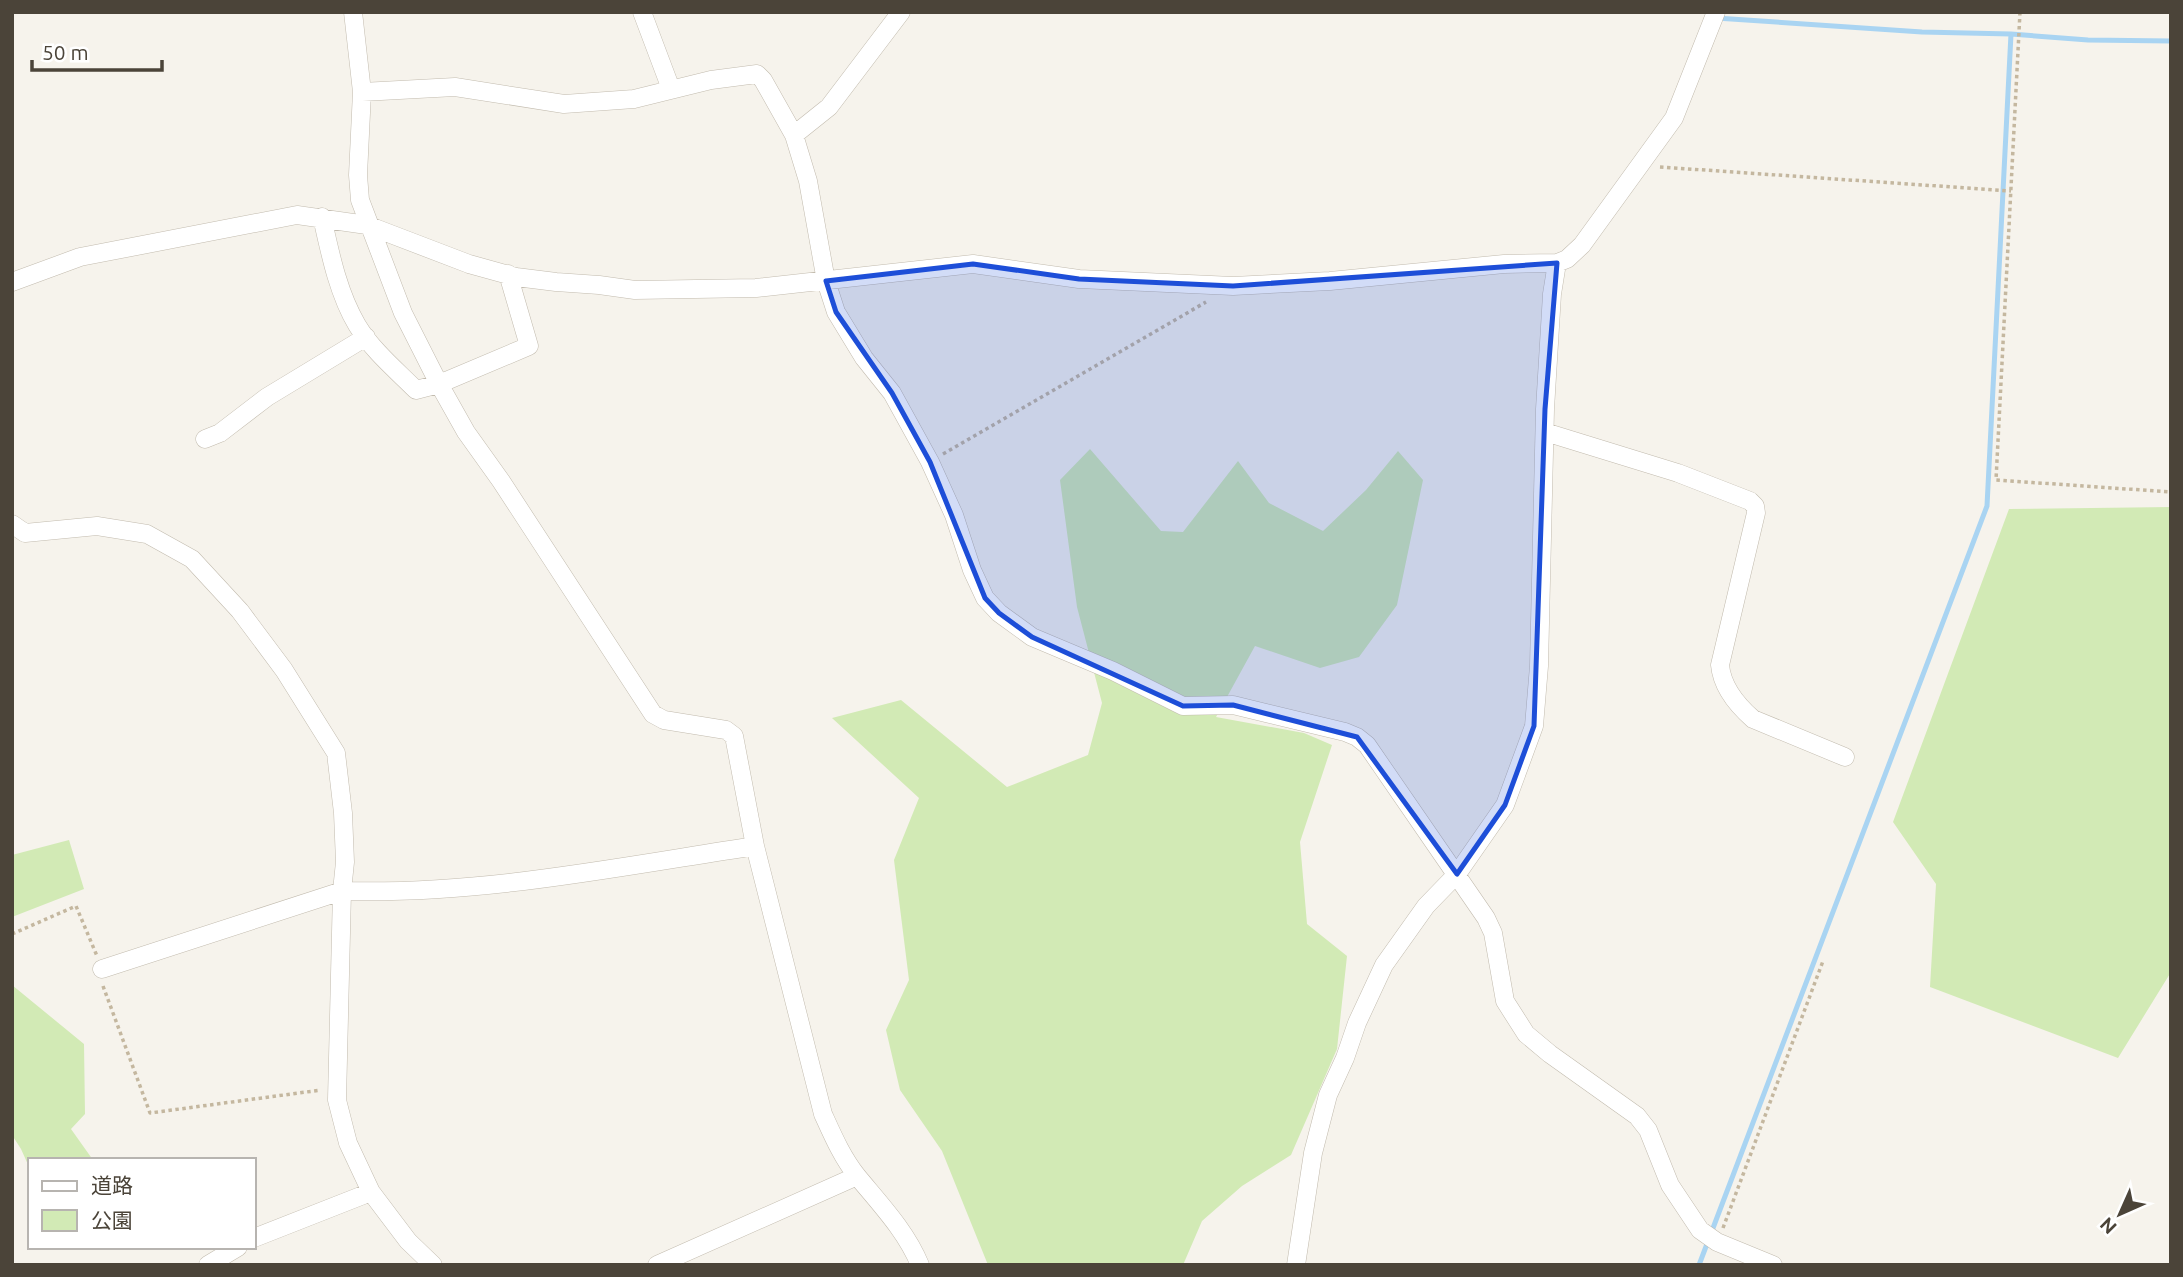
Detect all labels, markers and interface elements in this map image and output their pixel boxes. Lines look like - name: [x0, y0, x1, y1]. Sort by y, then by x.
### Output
- scale bar: [32, 28, 161, 72]
- text: 50 m: [42, 40, 89, 64]
- legend: [28, 1158, 256, 1249]
- text: 道路: [91, 1173, 133, 1197]
- north arrow: [2085, 1179, 2155, 1249]
- text: 公園: [91, 1208, 133, 1232]
- text: N: [2095, 1213, 2121, 1239]

